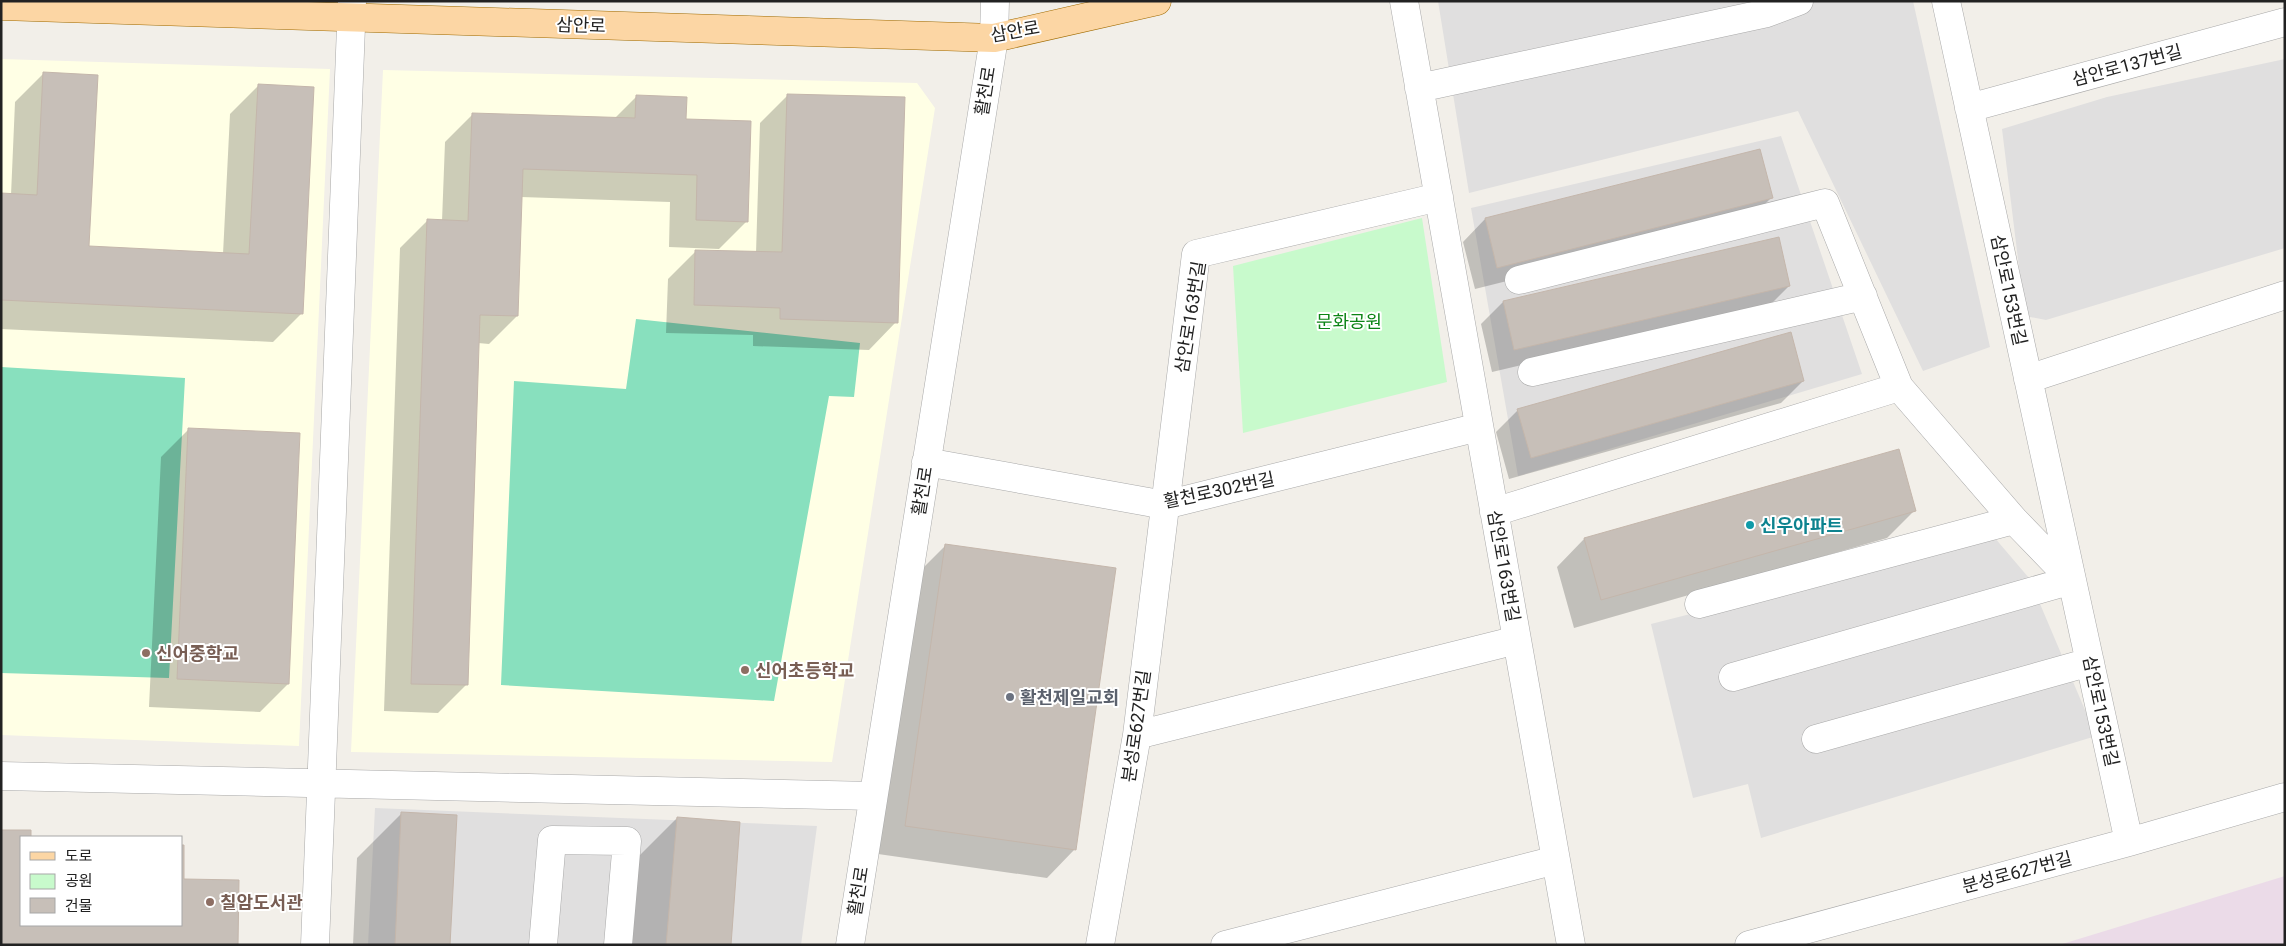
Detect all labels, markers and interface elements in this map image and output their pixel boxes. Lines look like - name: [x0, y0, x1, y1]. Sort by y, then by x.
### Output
- street label: 삼안로: [556, 14, 606, 36]
- street label: 삼안로: [989, 16, 1041, 46]
- street label: 삼안로137번길: [2070, 40, 2184, 90]
- street label: 활천로: [971, 65, 999, 117]
- street label: 삼안로153번길: [1987, 232, 2031, 348]
- street label: 삼안로163번길: [1171, 259, 1209, 375]
- park label: 문화공원: [1316, 311, 1382, 332]
- street label: 활천로: [908, 465, 936, 517]
- street label: 활천로302번길: [1161, 468, 1277, 512]
- street label: 삼안로163번길: [1484, 508, 1524, 624]
- place label: 신우아파트: [1760, 515, 1843, 536]
- marker: 신우아파트: [1744, 519, 1756, 531]
- place label: 신어중학교: [156, 643, 239, 664]
- marker: 신어중학교: [140, 647, 152, 659]
- street label: 삼안로153번길: [2079, 653, 2123, 769]
- place label: 신어초등학교: [755, 660, 854, 681]
- marker: 신어초등학교: [739, 664, 751, 676]
- street label: 분성로627번길: [1118, 669, 1154, 783]
- place label: 활천제일교회: [1020, 687, 1119, 708]
- marker: 활천제일교회: [1004, 691, 1016, 703]
- legend: [20, 836, 182, 926]
- text: 도로: [65, 847, 93, 865]
- street label: 분성로627번길: [1960, 847, 2074, 897]
- street label: 활천로: [844, 865, 872, 917]
- text: 공원: [65, 872, 93, 890]
- place label: 칠암도서관: [220, 892, 303, 913]
- marker: 칠암도서관: [204, 896, 216, 908]
- text: 건물: [65, 897, 93, 915]

